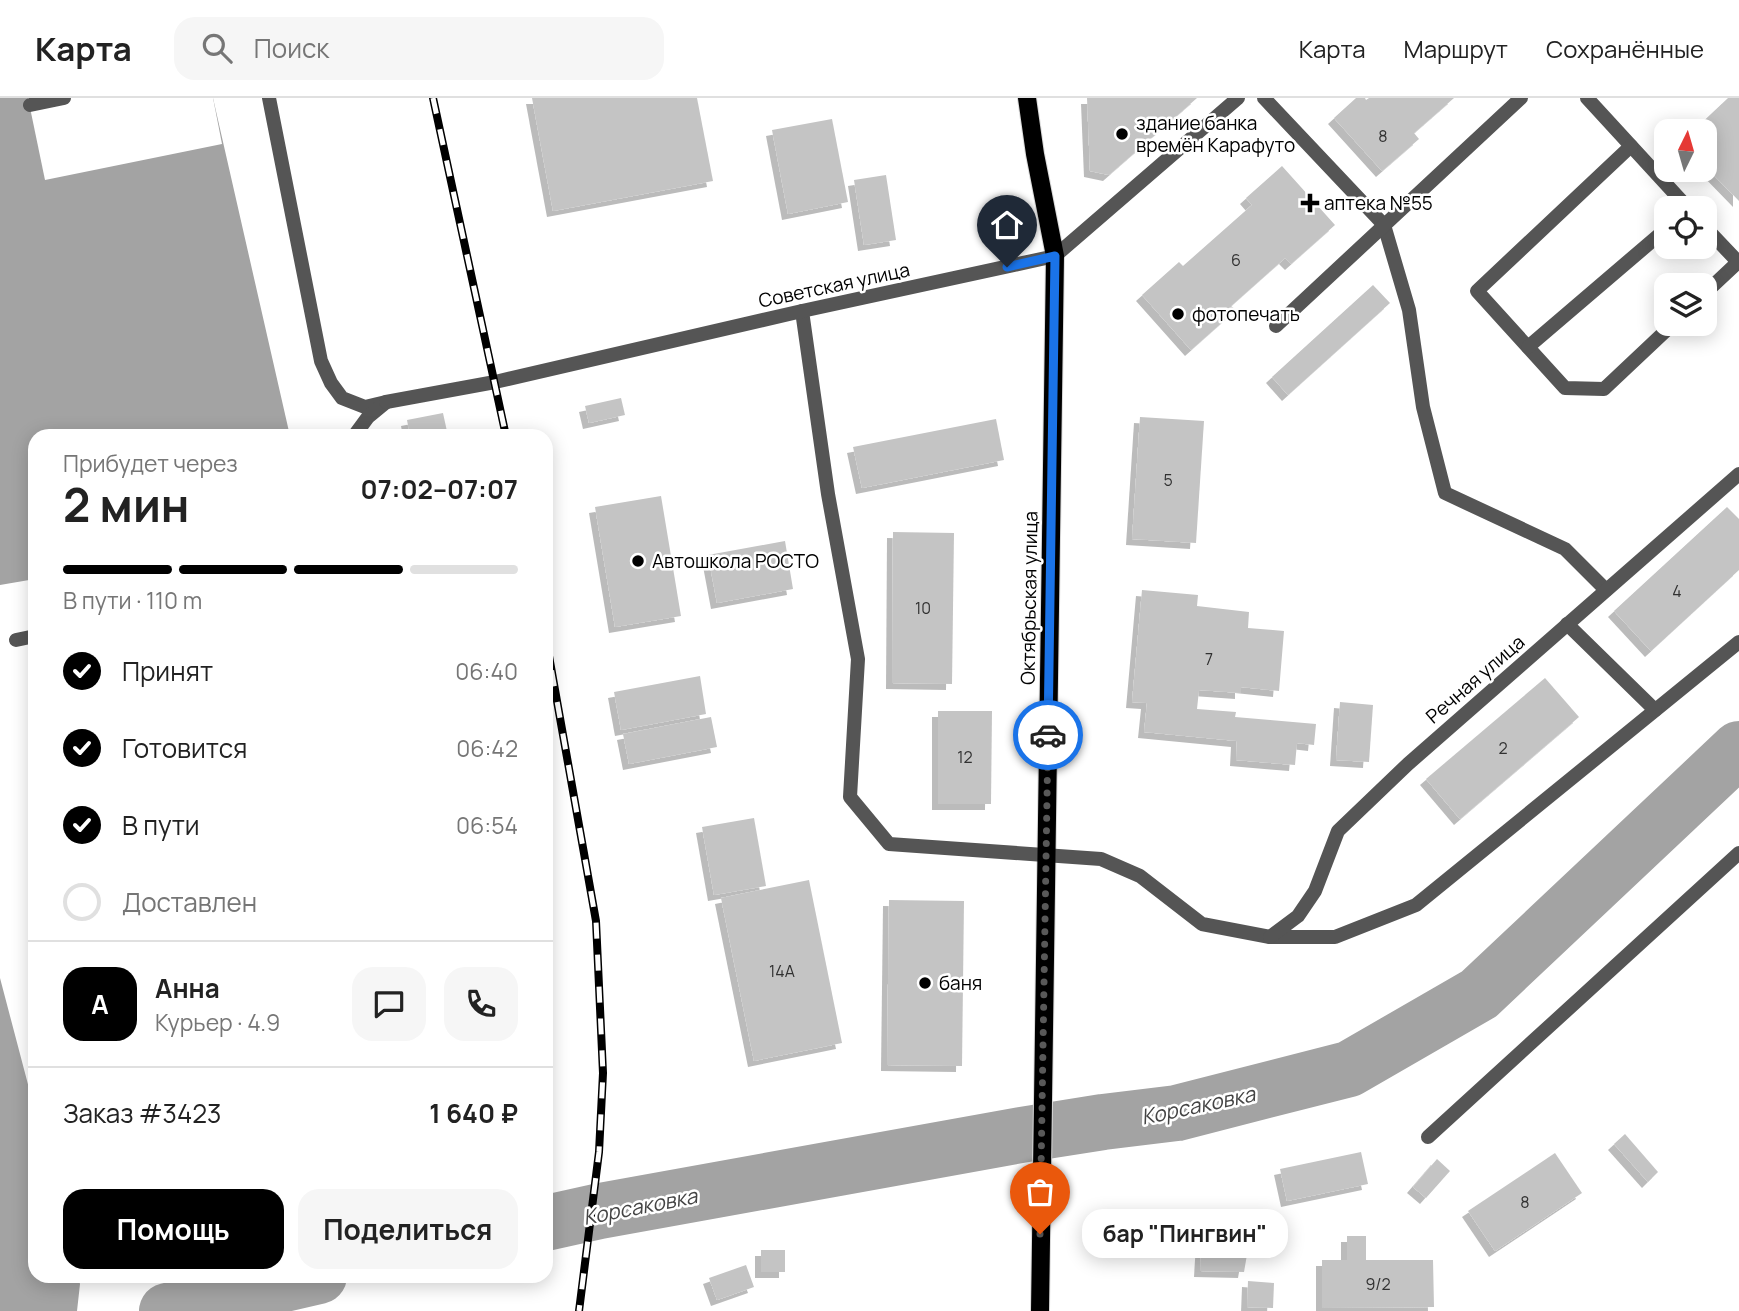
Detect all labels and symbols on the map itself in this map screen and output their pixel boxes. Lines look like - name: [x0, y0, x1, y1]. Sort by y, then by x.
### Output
- place label: здание банка времён Карафуто: [1136, 110, 1295, 158]
- north arrow: [1654, 119, 1717, 182]
- house number: 8: [1378, 125, 1388, 147]
- marker: здание банка времён Карафуто: [1114, 126, 1130, 142]
- place label: аптека №55: [1324, 190, 1433, 216]
- pin: [977, 195, 1037, 267]
- marker: аптека №55: [1302, 195, 1318, 211]
- house number: 6: [1231, 249, 1241, 271]
- street label: Советская улица: [756, 256, 912, 314]
- place label: фотопечать: [1192, 301, 1300, 327]
- marker: фотопечать: [1170, 306, 1186, 322]
- house number: 5: [1163, 469, 1173, 491]
- street label: Октябрьская улица: [1014, 511, 1044, 685]
- place label: Автошкола РОСТО: [652, 548, 819, 574]
- marker: Автошкола РОСТО: [630, 553, 646, 569]
- house number: 4: [1672, 580, 1682, 602]
- house number: 10: [915, 597, 931, 619]
- street label: Речная улица: [1420, 629, 1530, 729]
- house number: 7: [1205, 648, 1213, 670]
- courier: [1013, 700, 1083, 770]
- house number: 2: [1498, 737, 1508, 759]
- house number: 12: [957, 746, 973, 768]
- house number: 14А: [769, 960, 795, 982]
- place label: баня: [939, 970, 982, 996]
- marker: баня: [917, 975, 933, 991]
- water label: Корсаковка: [1139, 1079, 1259, 1131]
- pin: [1010, 1162, 1070, 1234]
- water label: Корсаковка: [581, 1181, 701, 1231]
- house number: 8: [1520, 1191, 1530, 1213]
- callout: бар "Пингвин": [1082, 1210, 1288, 1258]
- house number: 9/2: [1365, 1273, 1391, 1295]

